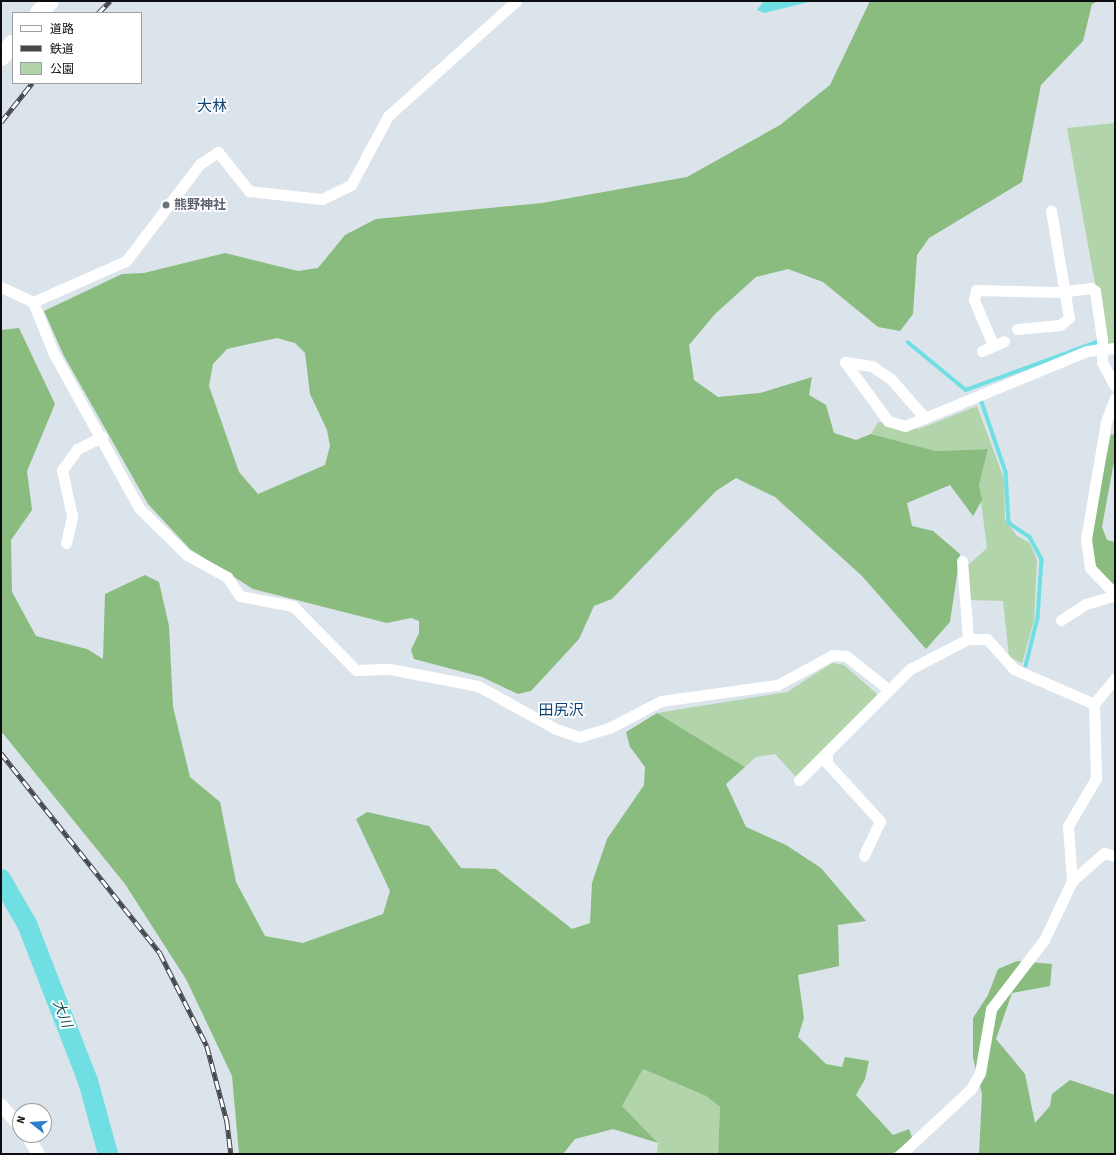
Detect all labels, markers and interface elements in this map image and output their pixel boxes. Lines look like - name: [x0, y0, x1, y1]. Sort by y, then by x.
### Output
- legend: [12, 12, 142, 84]
- text: 道路: [50, 21, 74, 38]
- text: 鉄道: [50, 41, 74, 58]
- text: 公園: [50, 61, 74, 78]
- district label: 大林: [197, 98, 227, 116]
- place label: 熊野神社: [174, 197, 226, 213]
- marker: 熊野神社: [161, 200, 171, 210]
- district label: 田尻沢: [539, 702, 583, 720]
- water label: 大川: [49, 998, 75, 1030]
- north arrow: [12, 1103, 52, 1143]
- text: N: [13, 1114, 29, 1125]

